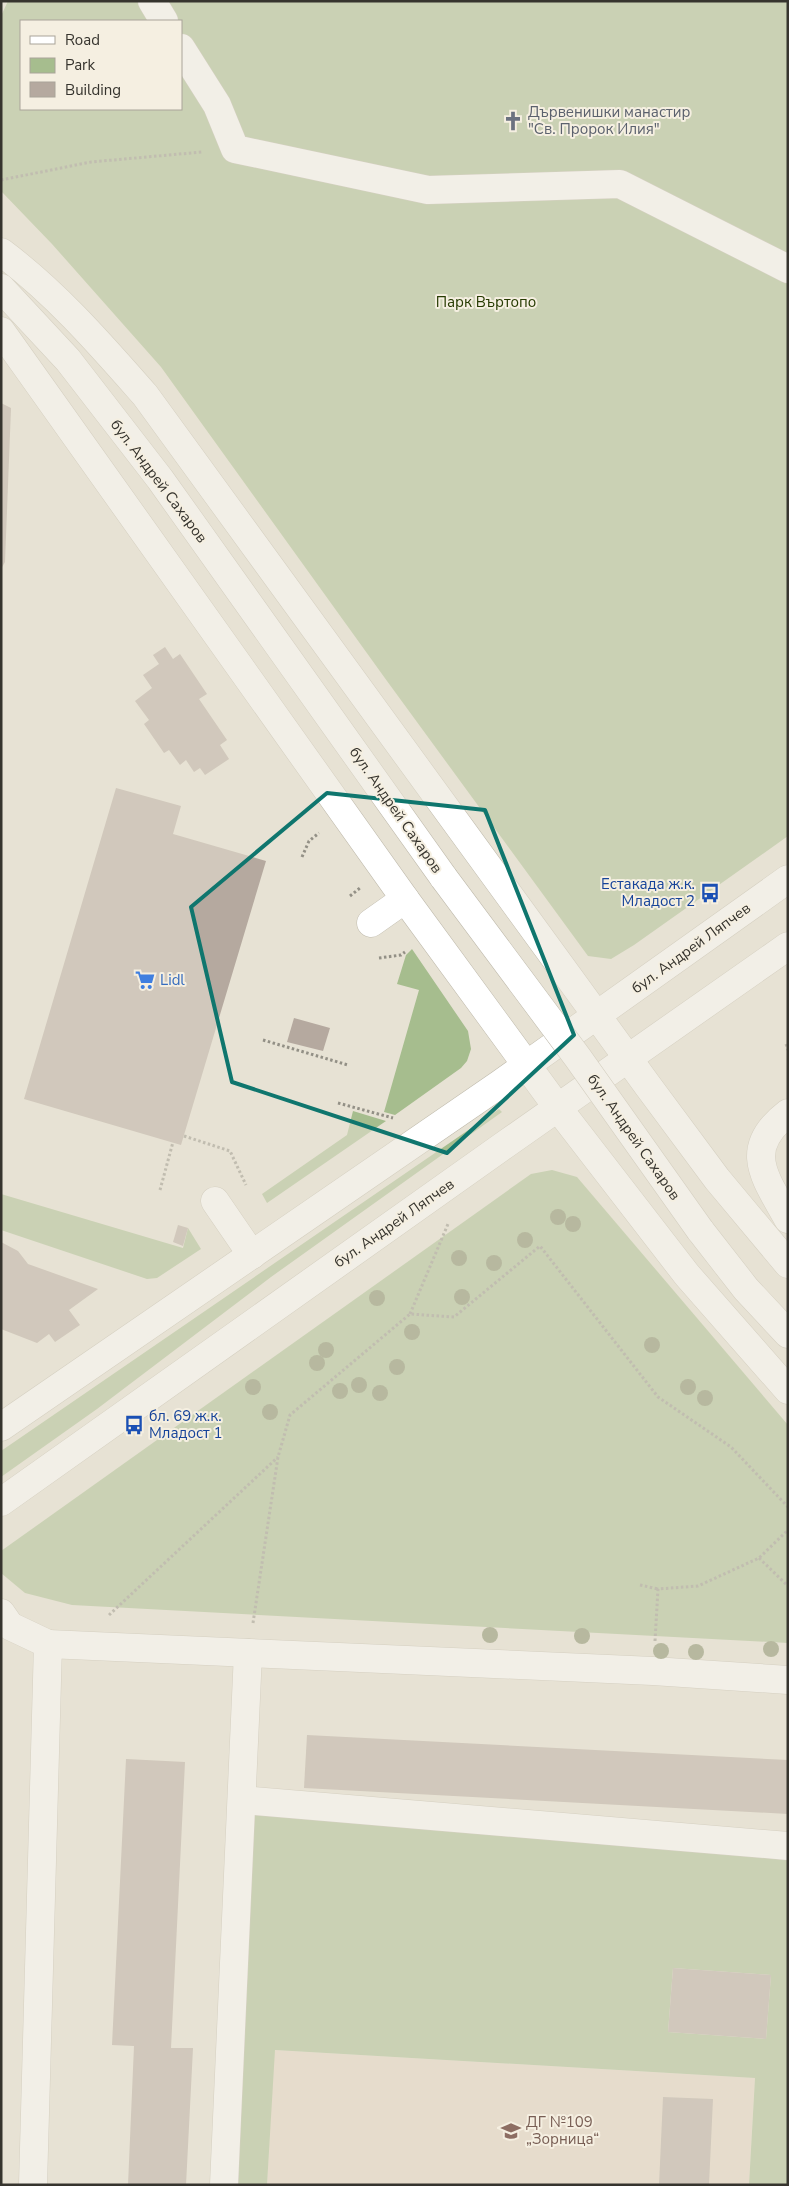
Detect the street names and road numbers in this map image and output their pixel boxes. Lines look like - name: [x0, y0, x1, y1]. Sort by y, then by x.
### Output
- street label: бул. Андрей Сахаров: [106, 415, 212, 547]
- street label: бул. Андрей Сахаров: [345, 743, 447, 877]
- street label: бул. Андрей Ляпчев: [627, 898, 755, 998]
- street label: бул. Андрей Сахаров: [583, 1070, 685, 1204]
- street label: бул. Андрей Ляпчев: [330, 1174, 458, 1272]

